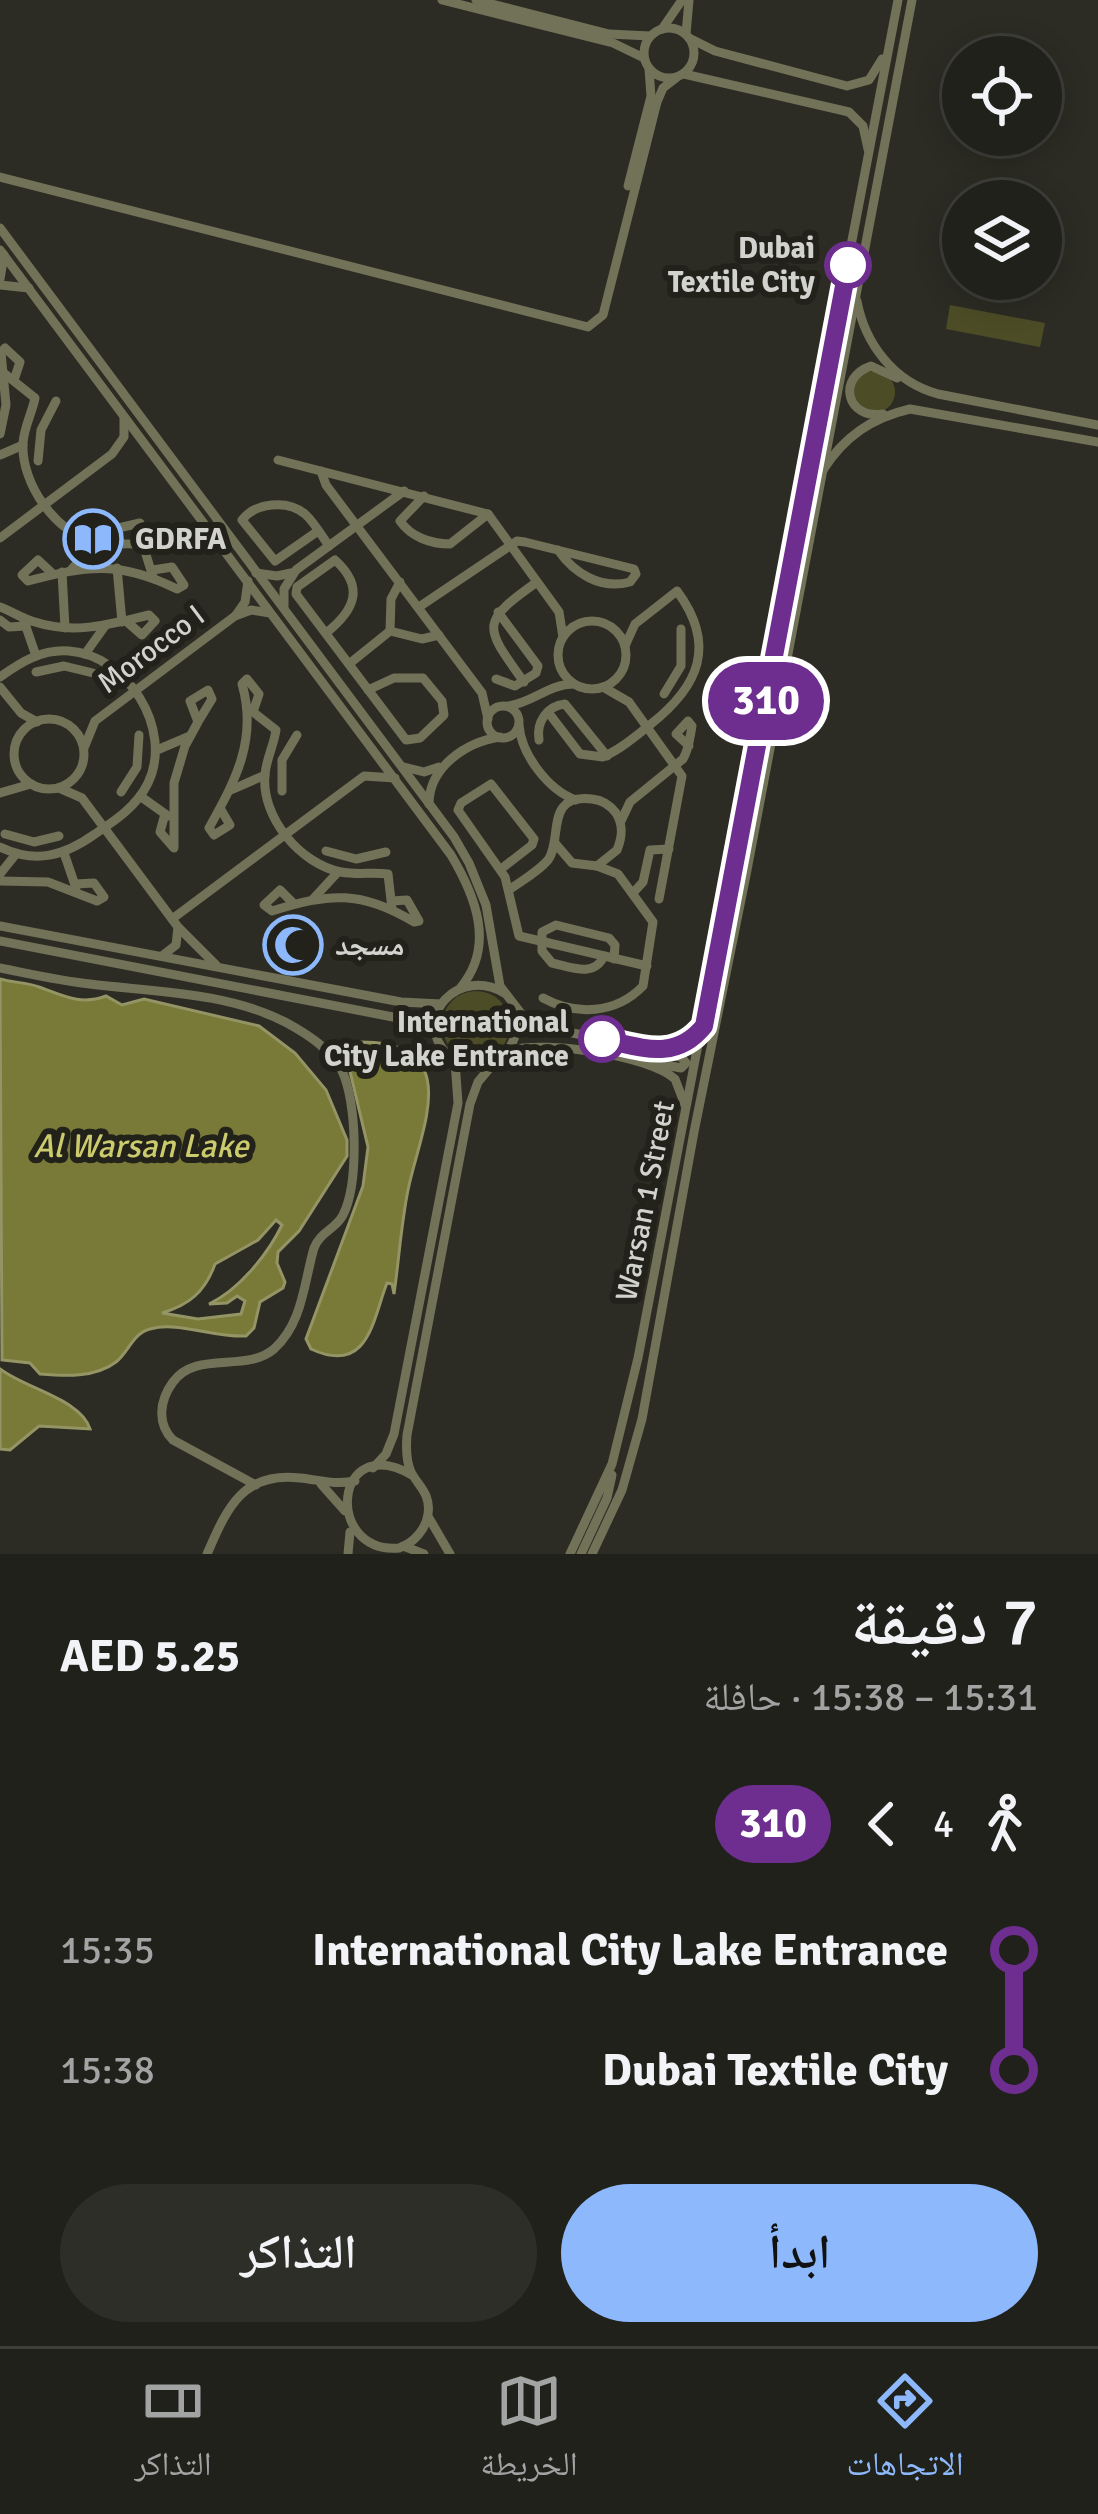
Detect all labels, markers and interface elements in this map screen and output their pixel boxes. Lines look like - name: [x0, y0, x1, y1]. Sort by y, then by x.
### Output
- map controls: [942, 36, 1062, 300]
- button: locate: [942, 36, 1062, 156]
- button: layers: [942, 180, 1062, 300]
- place label: Dubai Textile City: [668, 230, 815, 301]
- marker: Dubai Textile City: [826, 243, 870, 287]
- library icon: GDRFA: [62, 508, 124, 570]
- place label: GDRFA: [135, 521, 226, 558]
- street label: Morocco I: [90, 597, 212, 702]
- line badge: 310: [697, 662, 835, 740]
- text: 310: [732, 675, 800, 726]
- mosque icon: مسجد: [262, 914, 324, 976]
- place label: مسجد: [335, 927, 404, 964]
- place label: International City Lake Entrance: [324, 1004, 569, 1075]
- marker: International City Lake Entrance: [580, 1017, 624, 1061]
- street label: Warsan 1 Street: [608, 1098, 683, 1304]
- water label: Al Warsan Lake: [34, 1126, 250, 1167]
- text: 7 دقيقة: [851, 1582, 1038, 1663]
- text: AED 5.25: [60, 1629, 240, 1684]
- text: 15:31 – 15:38 · حافلة: [703, 1673, 1038, 1721]
- icon: back: [849, 1791, 915, 1857]
- icon: walk: [972, 1791, 1038, 1857]
- text: 310: [739, 1798, 807, 1849]
- text: 4: [933, 1800, 954, 1848]
- text: International City Lake Entrance: [312, 1923, 948, 1978]
- text: 15:35: [60, 1926, 155, 1974]
- text: Dubai Textile City: [602, 2043, 948, 2098]
- text: 15:38: [60, 2046, 155, 2094]
- button: التذاكر: [60, 2184, 537, 2322]
- button: ابدأ: [561, 2184, 1038, 2322]
- tab: التذاكر: [134, 2368, 212, 2496]
- tab: الخريطة: [480, 2368, 578, 2496]
- tab: الاتجاهات: [846, 2368, 964, 2496]

